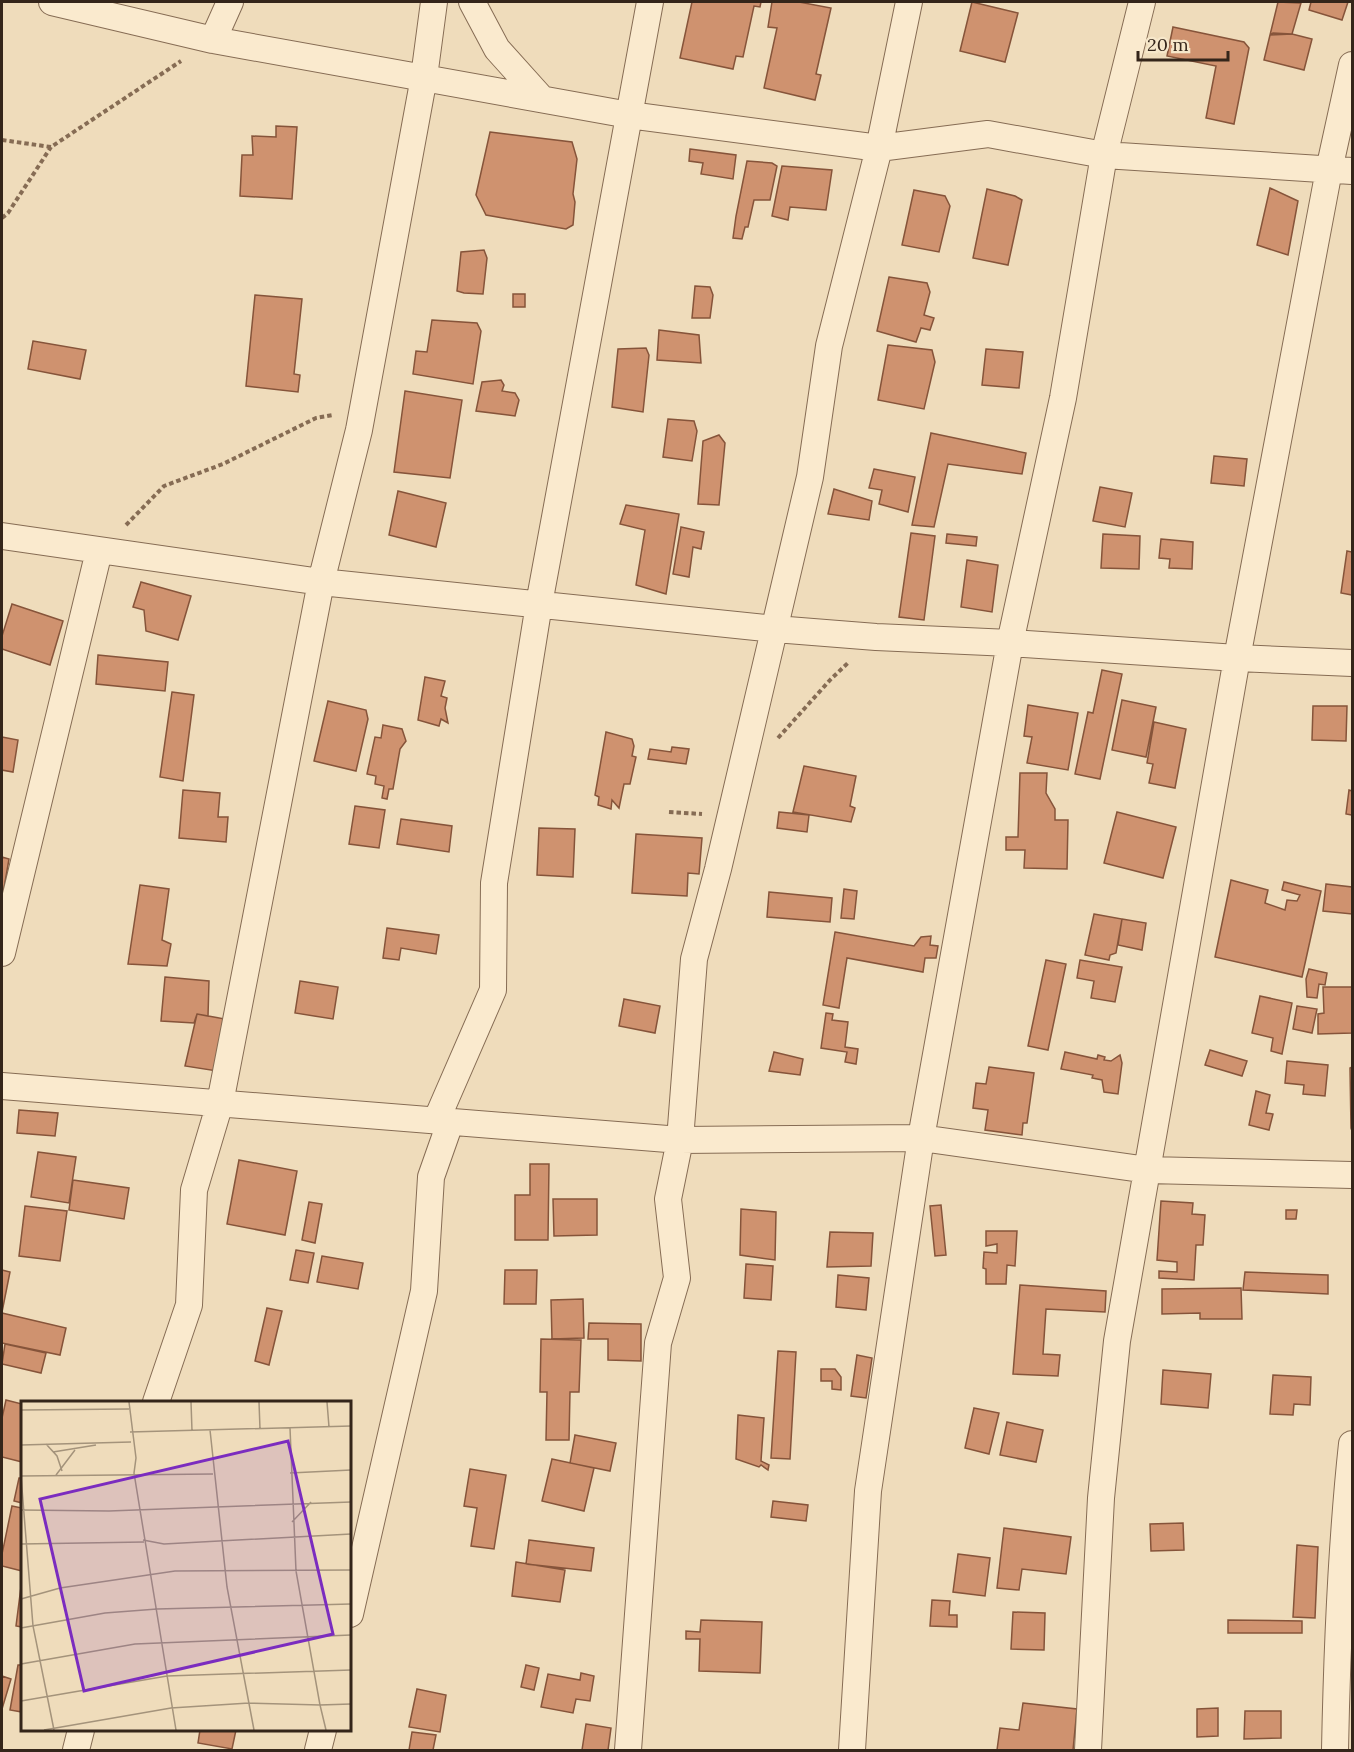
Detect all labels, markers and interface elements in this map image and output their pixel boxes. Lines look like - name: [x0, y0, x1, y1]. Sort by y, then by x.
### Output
- scale bar: [1138, 24, 1228, 62]
- text: 20 m: [1147, 33, 1189, 56]
- inset map: [21, 1401, 351, 1731]

